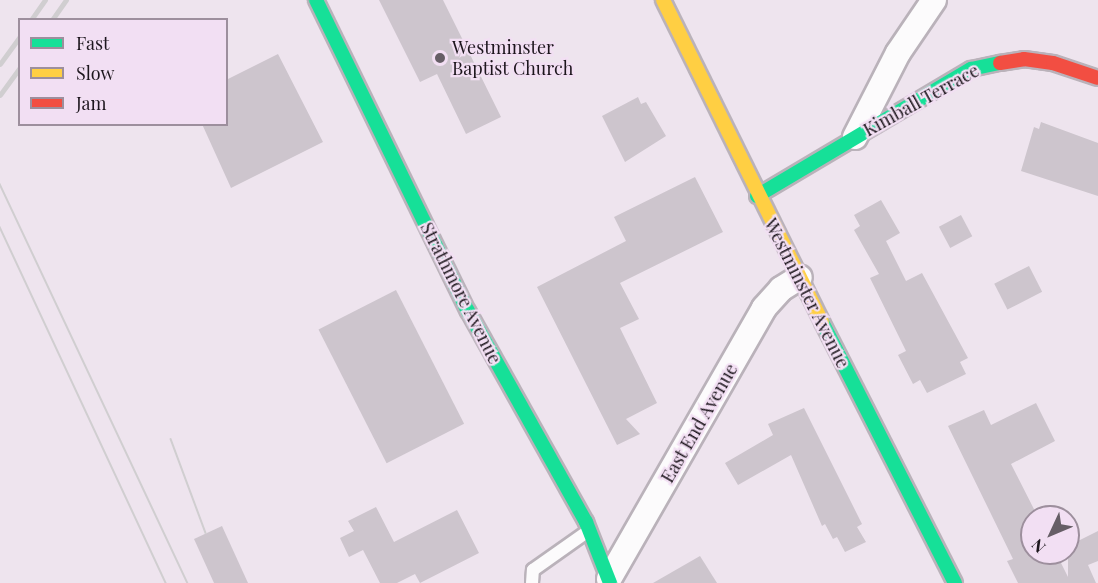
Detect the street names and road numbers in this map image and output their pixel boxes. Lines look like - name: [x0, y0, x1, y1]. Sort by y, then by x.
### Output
- street label: Kimball Terrace: [859, 59, 983, 141]
- street label: Westminster Avenue: [760, 214, 854, 372]
- street label: Strathmore Avenue: [416, 218, 506, 368]
- street label: East End Avenue: [656, 359, 742, 487]

